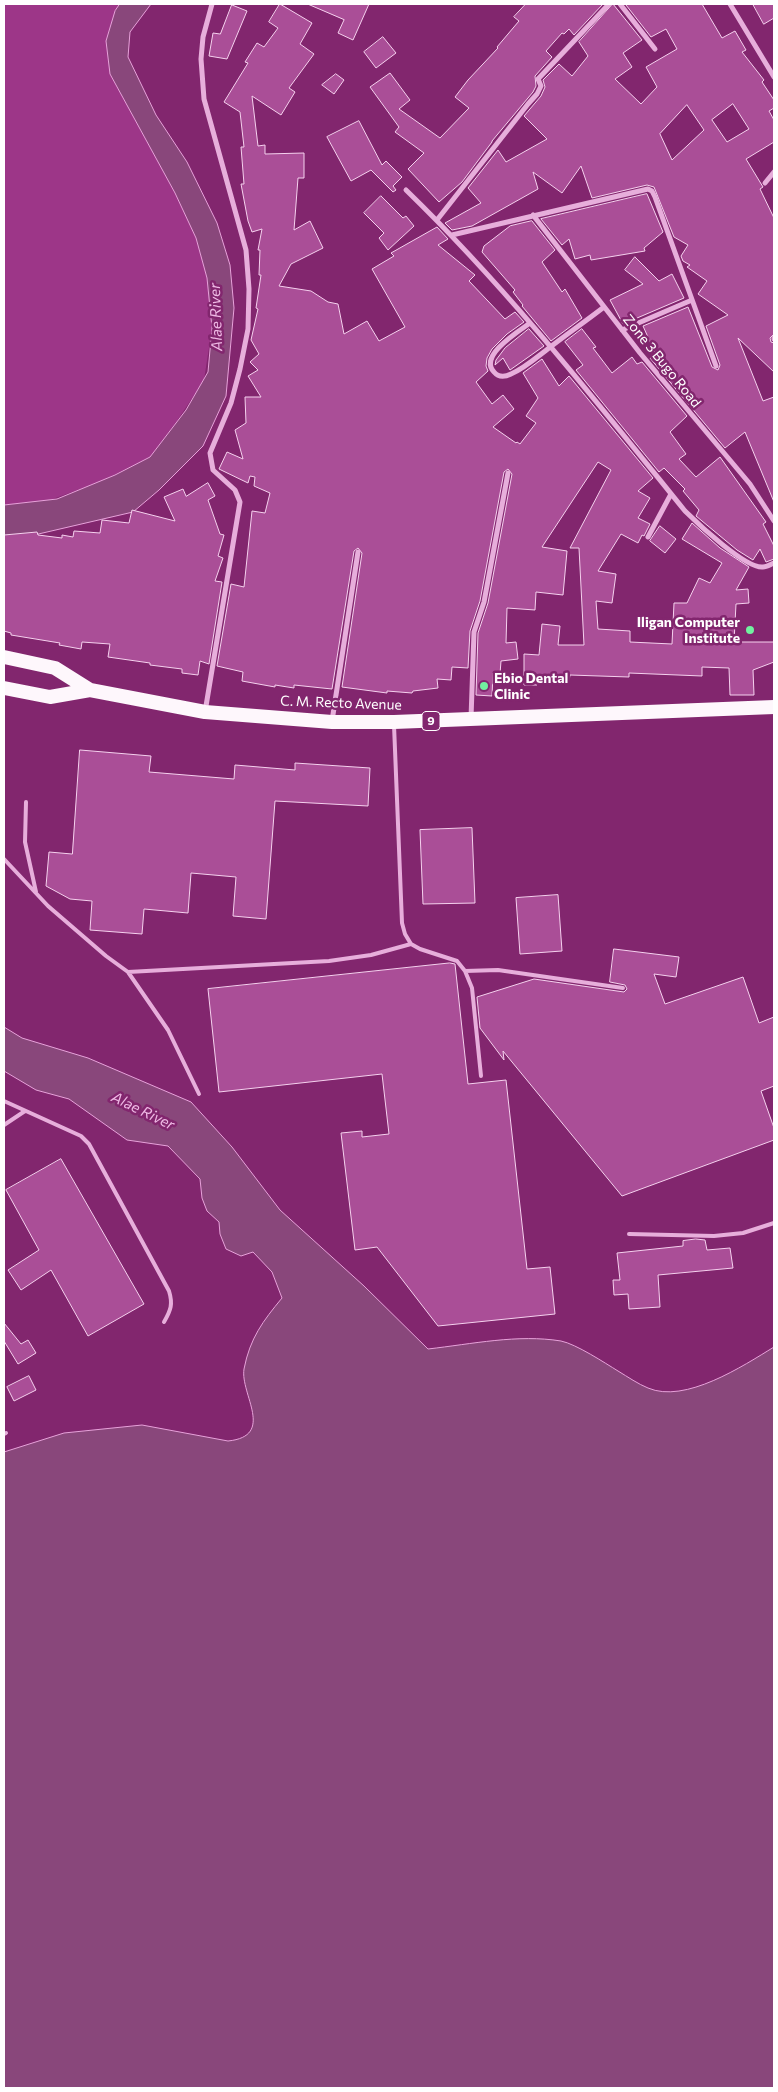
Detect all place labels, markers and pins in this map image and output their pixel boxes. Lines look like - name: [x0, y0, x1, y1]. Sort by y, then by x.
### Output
- place label: Iligan Computer Institute: [637, 614, 740, 646]
- marker: Iligan Computer Institute: [744, 624, 756, 636]
- place label: Ebio Dental Clinic: [494, 670, 568, 702]
- marker: Ebio Dental Clinic: [478, 680, 490, 692]

